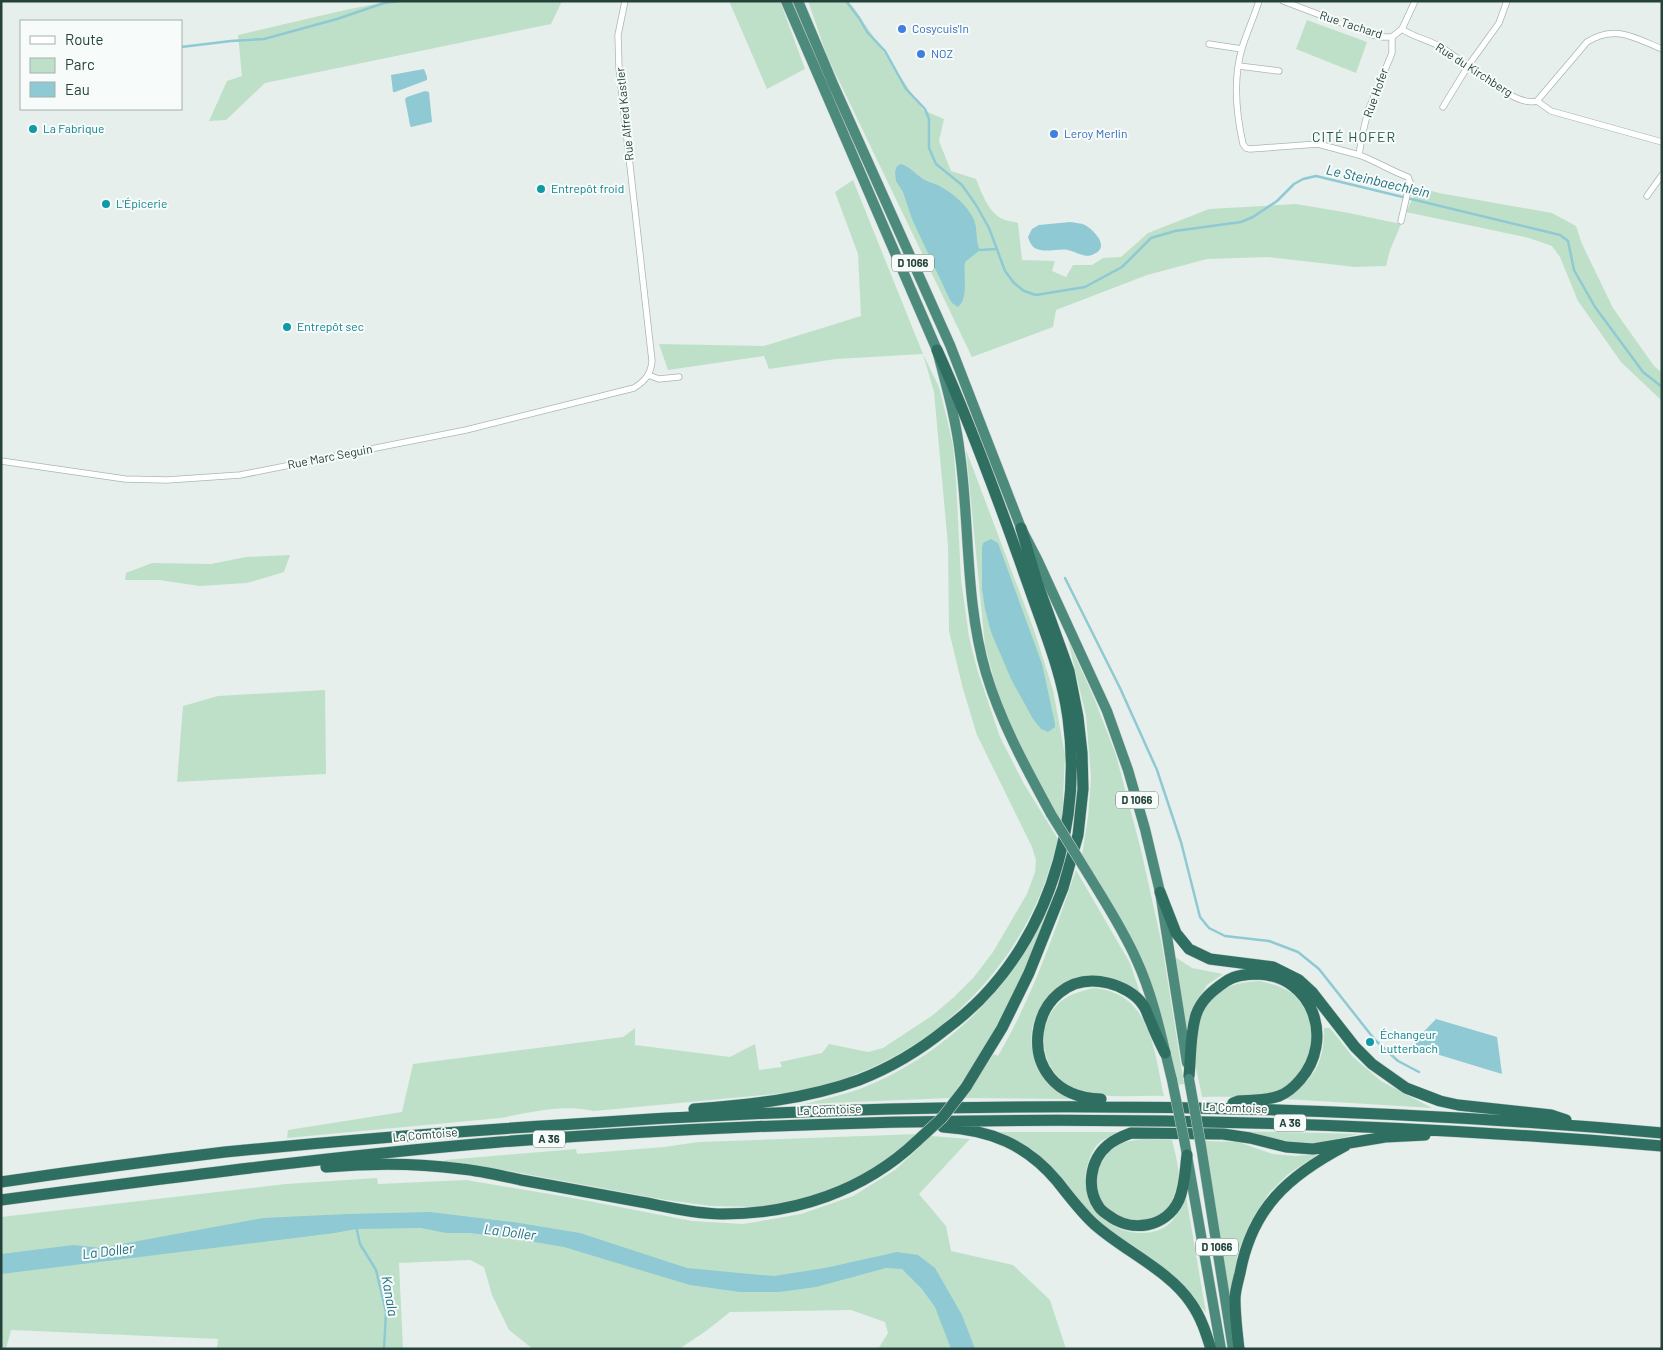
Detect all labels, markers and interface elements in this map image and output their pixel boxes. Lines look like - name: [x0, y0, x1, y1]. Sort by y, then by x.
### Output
- street label: Rue Tachard: [1318, 7, 1384, 41]
- legend: [20, 20, 182, 110]
- place label: Cosycuis'In: [912, 21, 969, 35]
- marker: Cosycuis'In: [896, 23, 908, 35]
- text: Route: [65, 30, 104, 48]
- street label: Rue du Kirchberg: [1433, 39, 1516, 99]
- place label: NOZ: [931, 46, 953, 60]
- marker: NOZ: [915, 48, 927, 60]
- text: Parc: [65, 55, 95, 73]
- street label: Rue Alfred Kastler: [612, 66, 636, 161]
- street label: Rue Hofer: [1360, 66, 1391, 119]
- text: Eau: [65, 80, 90, 98]
- place label: La Fabrique: [43, 121, 104, 135]
- marker: La Fabrique: [27, 123, 39, 135]
- place label: Leroy Merlin: [1064, 126, 1127, 140]
- marker: Leroy Merlin: [1048, 128, 1060, 140]
- district label: CITÉ HOFER: [1312, 128, 1396, 145]
- water label: Le Steinbaechlein: [1325, 160, 1432, 201]
- place label: Entrepôt froid: [551, 181, 624, 195]
- marker: Entrepôt froid: [535, 183, 547, 195]
- place label: L'Épicerie: [116, 196, 167, 210]
- marker: L'Épicerie: [100, 198, 112, 210]
- road number: D 1066: [892, 254, 934, 272]
- place label: Entrepôt sec: [297, 319, 364, 333]
- marker: Entrepôt sec: [281, 321, 293, 333]
- street label: Rue Marc Seguin: [286, 441, 373, 471]
- road number: D 1066: [1116, 792, 1158, 808]
- place label: Échangeur Lutterbach: [1380, 1027, 1438, 1055]
- marker: Échangeur Lutterbach: [1364, 1036, 1376, 1048]
- street label: La Comtoise: [1202, 1099, 1268, 1115]
- street label: La Comtoise: [796, 1101, 862, 1117]
- road number: A 36: [1274, 1114, 1306, 1132]
- street label: La Comtoise: [392, 1124, 458, 1144]
- road number: A 36: [533, 1130, 565, 1148]
- water label: La Doller: [483, 1220, 538, 1243]
- road number: D 1066: [1196, 1238, 1238, 1256]
- water label: La Doller: [81, 1239, 136, 1262]
- water label: Kanala: [379, 1274, 402, 1317]

